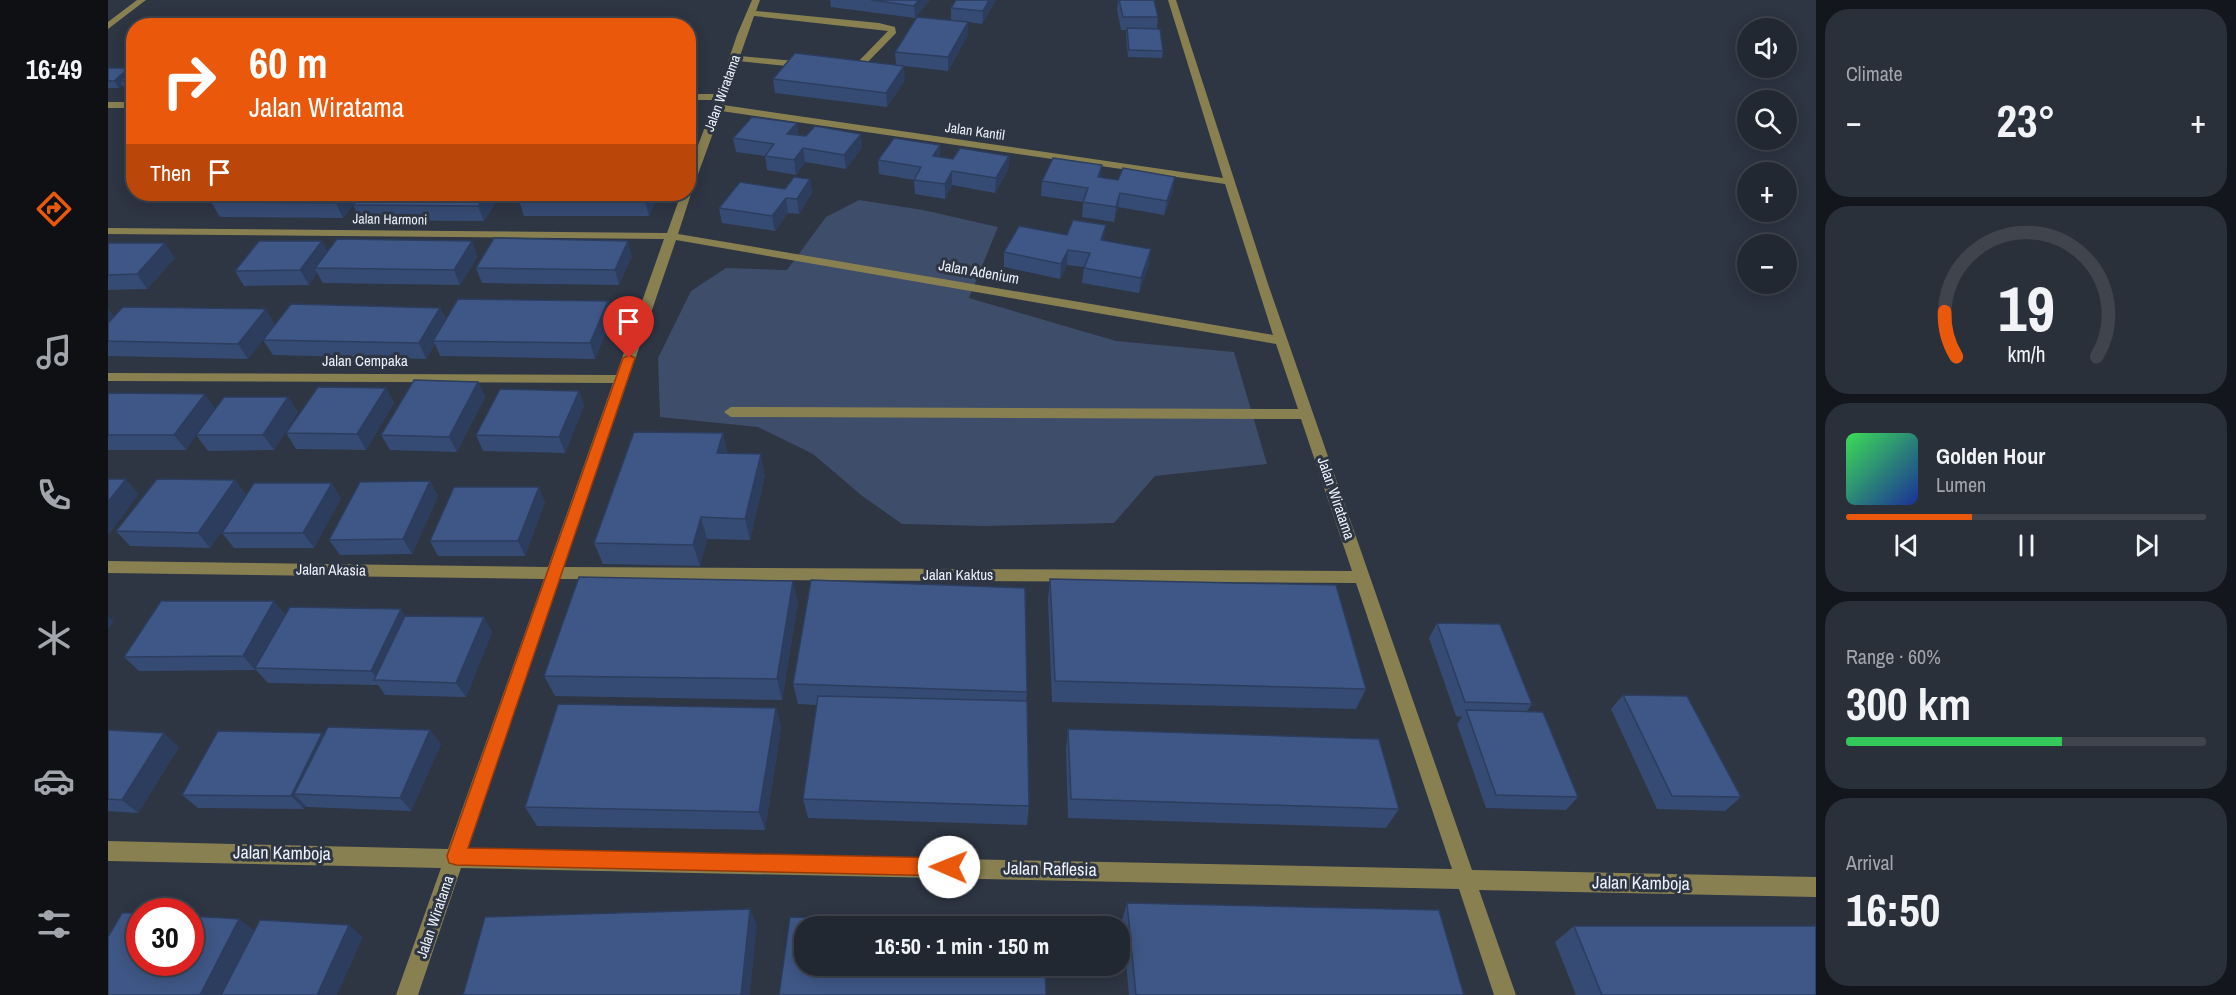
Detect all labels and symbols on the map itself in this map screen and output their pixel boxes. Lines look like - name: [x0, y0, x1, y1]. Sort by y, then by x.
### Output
- street label: Jalan Wiratama: [700, 52, 744, 134]
- street label: Jalan Kantil: [944, 118, 1006, 144]
- street label: Jalan Harmoni: [353, 209, 427, 229]
- street label: Jalan Adenium: [937, 254, 1021, 289]
- pin: [603, 296, 654, 358]
- street label: Jalan Cempaka: [322, 350, 408, 371]
- street label: Jalan Wiratama: [1313, 454, 1360, 542]
- street label: Jalan Akasia: [296, 558, 366, 581]
- street label: Jalan Kaktus: [923, 564, 993, 585]
- position arrow: [917, 835, 981, 899]
- street label: Jalan Kamboja: [233, 839, 331, 866]
- street label: Jalan Raflesia: [1003, 855, 1097, 882]
- street label: Jalan Kamboja: [1592, 869, 1690, 896]
- street label: Jalan Wiratama: [411, 873, 459, 961]
- speed limit sign: 30: [126, 898, 204, 976]

